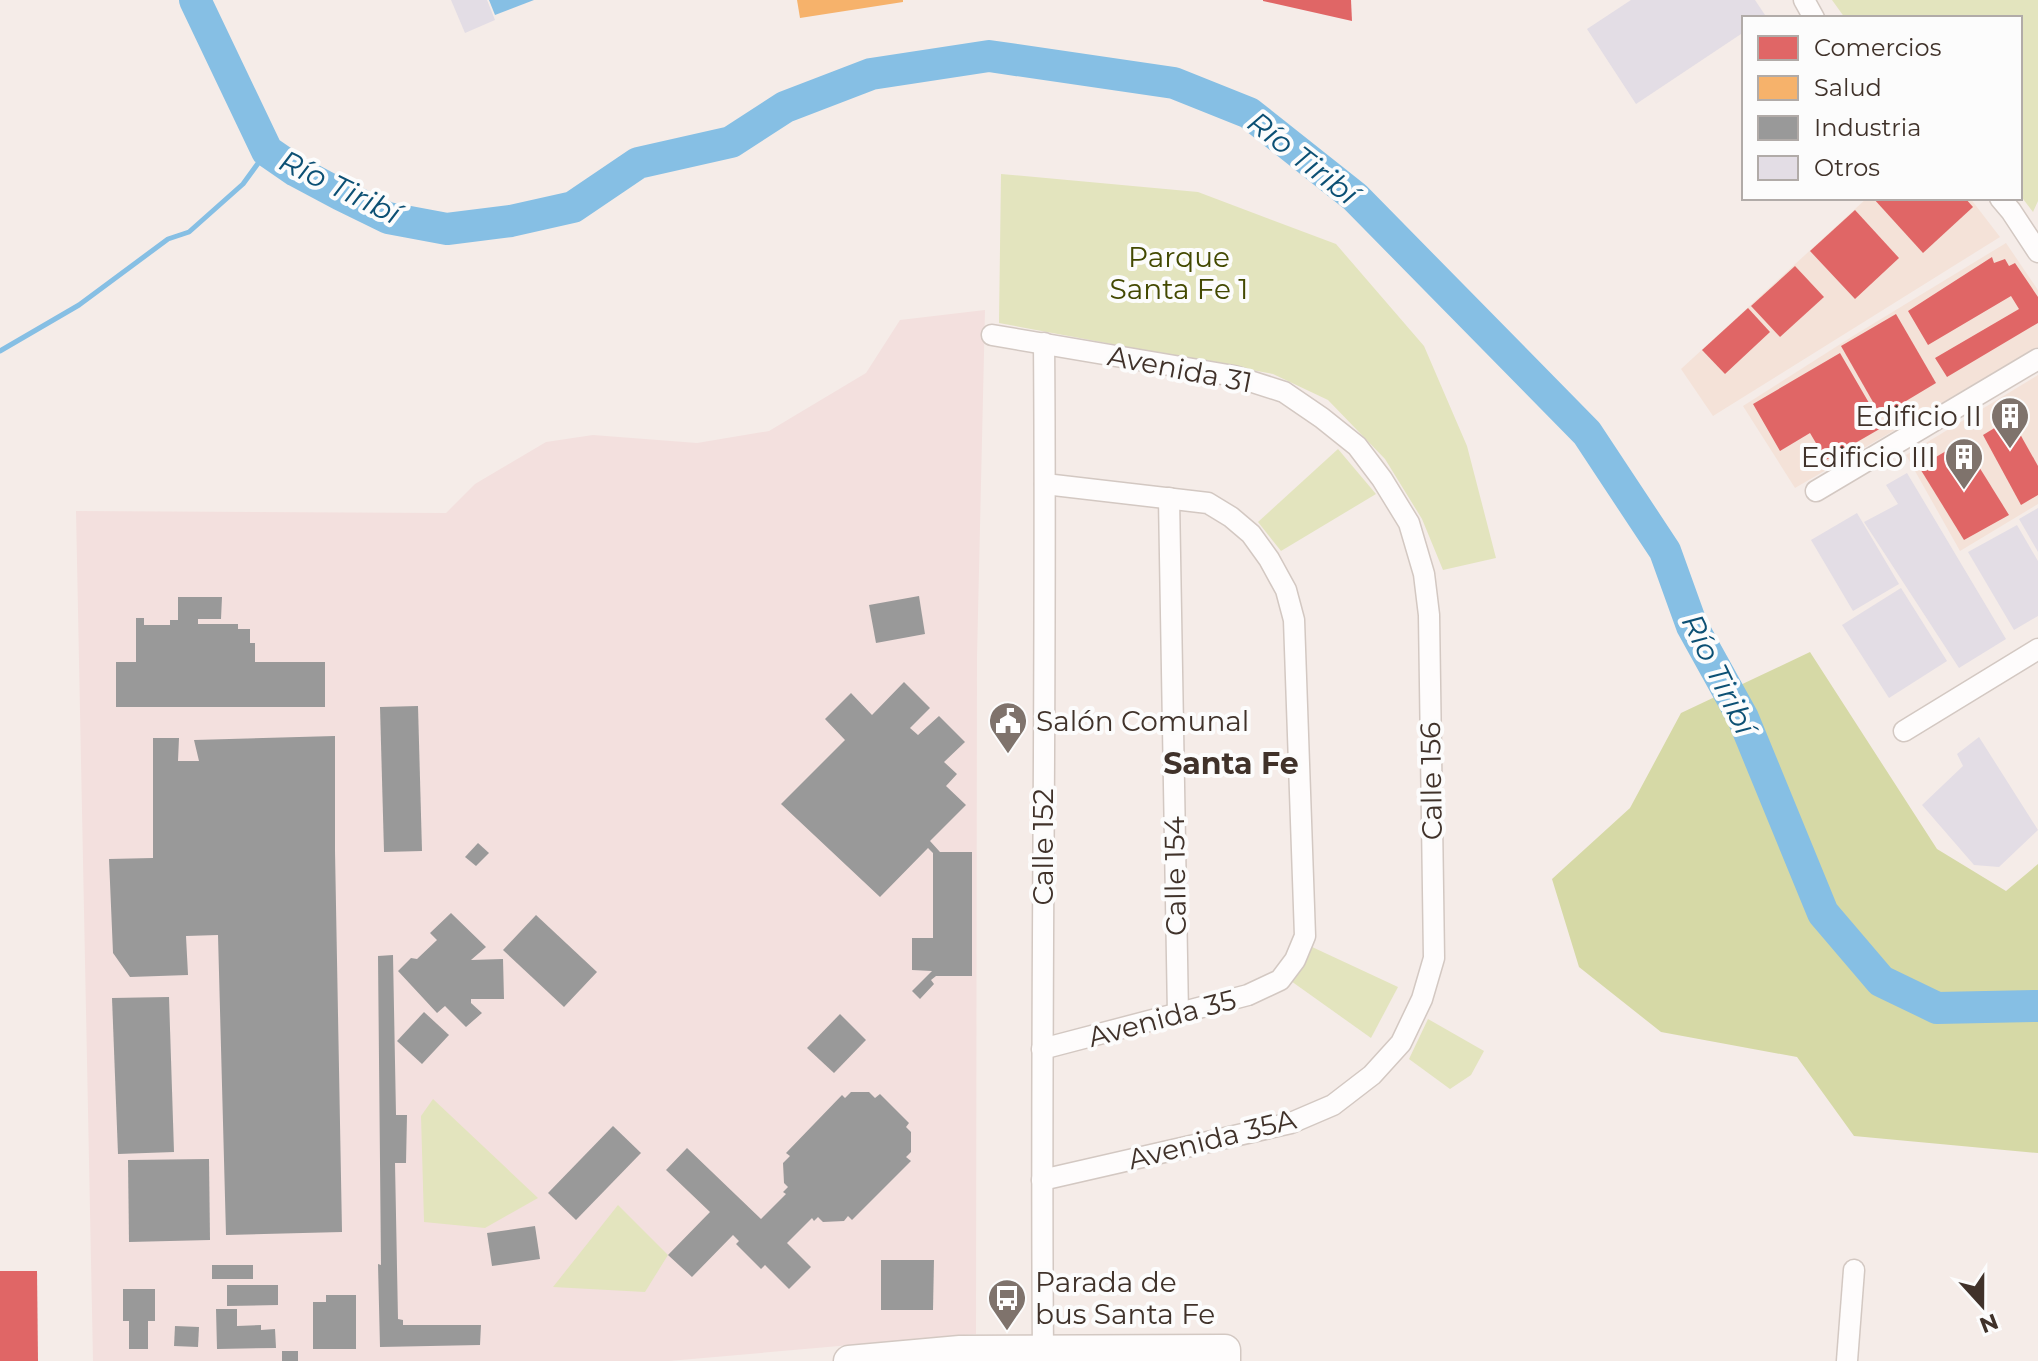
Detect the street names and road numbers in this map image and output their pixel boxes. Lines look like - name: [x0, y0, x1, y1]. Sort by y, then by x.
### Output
- street label: Avenida 31: [1105, 338, 1255, 400]
- street label: Calle 156: [1413, 721, 1449, 841]
- street label: Calle 152: [1026, 788, 1060, 906]
- street label: Calle 154: [1157, 815, 1193, 936]
- street label: Avenida 35: [1084, 982, 1240, 1054]
- street label: Avenida 35A: [1125, 1102, 1300, 1176]

